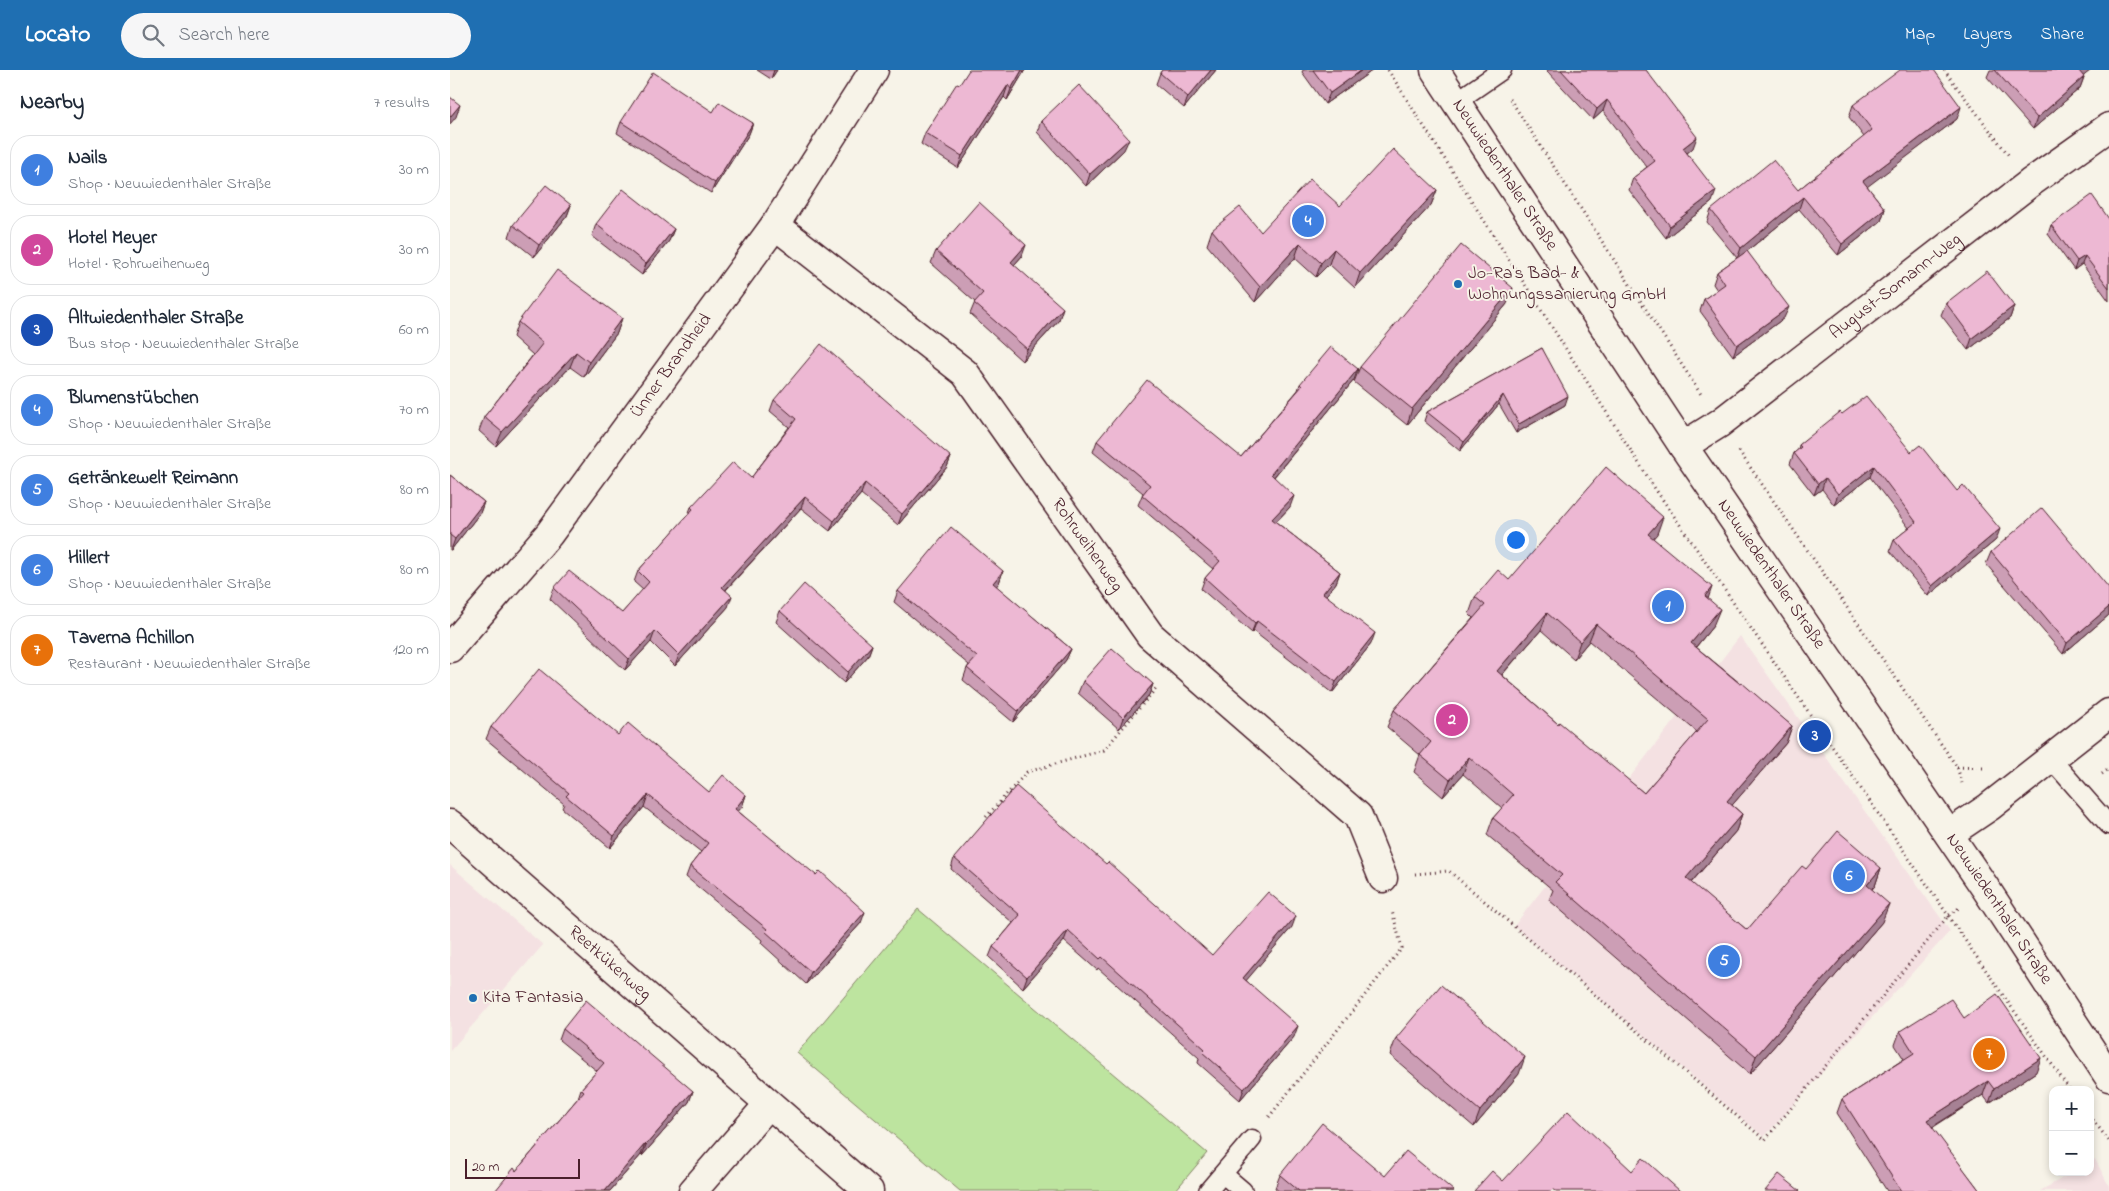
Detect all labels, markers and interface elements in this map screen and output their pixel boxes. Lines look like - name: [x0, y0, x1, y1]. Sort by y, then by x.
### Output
- search box: [121, 13, 471, 58]
- text: Locato: [25, 18, 91, 53]
- icon: search: [139, 21, 167, 49]
- text: Search here: [179, 22, 270, 49]
- text: Map: [1905, 22, 1935, 48]
- text: Layers: [1963, 22, 2013, 48]
- text: Share: [2041, 22, 2084, 48]
- text: Nearby: [20, 88, 84, 118]
- text: 7 results: [374, 91, 430, 115]
- street label: Neuwiedenthaler Straße: [1445, 94, 1564, 257]
- text: Nails: [68, 145, 107, 172]
- text: 1: [34, 158, 40, 182]
- text: 30 m: [399, 158, 429, 182]
- text: Shop · Neuwiedenthaler Straße: [68, 172, 271, 196]
- pin: 4: [1292, 202, 1324, 240]
- text: Hotel Meyer: [68, 225, 157, 252]
- street label: August-Somann-Weg: [1824, 227, 1968, 346]
- text: 2: [33, 238, 41, 262]
- text: 30 m: [399, 238, 429, 262]
- text: Hotel · Rohrweihenweg: [68, 252, 210, 276]
- place label: Jo-Ra's Bad- & Wohnungssanierung GmbH: [1468, 261, 1666, 309]
- marker: Jo-Ra's Bad- & Wohnungssanierung GmbH: [1452, 278, 1464, 290]
- text: Altwiedenthaler Straße: [68, 305, 243, 332]
- street label: Ünner Brandheid: [625, 308, 719, 424]
- text: 3: [34, 318, 40, 342]
- text: 60 m: [399, 318, 429, 342]
- text: Bus stop · Neuwiedenthaler Straße: [68, 332, 299, 356]
- text: Blumenstübchen: [68, 385, 199, 412]
- text: 4: [34, 398, 40, 422]
- text: 70 m: [399, 398, 429, 422]
- text: Shop · Neuwiedenthaler Straße: [68, 412, 271, 436]
- text: Getränkewelt Reimann: [68, 465, 238, 492]
- text: 5: [32, 478, 42, 502]
- text: 80 m: [400, 478, 429, 502]
- text: Shop · Neuwiedenthaler Straße: [68, 492, 271, 516]
- street label: Rohrweihenweg: [1045, 493, 1129, 598]
- street label: Neuwiedenthaler Straße: [1710, 494, 1832, 655]
- your location: [1503, 527, 1529, 553]
- text: Hillert: [68, 545, 110, 572]
- text: 6: [33, 558, 41, 582]
- text: 80 m: [400, 558, 429, 582]
- text: Shop · Neuwiedenthaler Straße: [68, 572, 271, 596]
- pin: 1: [1652, 587, 1684, 625]
- text: Taverna Achillon: [68, 625, 194, 652]
- text: 7: [34, 638, 40, 662]
- text: 120 m: [393, 638, 429, 662]
- text: Restaurant · Neuwiedenthaler Straße: [68, 652, 310, 676]
- pin: 2: [1436, 701, 1468, 739]
- pin: 3: [1799, 717, 1831, 755]
- street label: Neuwiedenthaler Straße: [1939, 828, 2059, 991]
- pin: 6: [1833, 857, 1865, 895]
- street label: Reetkükenweg: [562, 920, 657, 1008]
- pin: 5: [1708, 942, 1740, 980]
- place label: Kita Fantasia: [483, 985, 583, 1011]
- marker: Kita Fantasia: [467, 992, 479, 1004]
- pin: 7: [1973, 1035, 2005, 1073]
- map controls: [2049, 1086, 2094, 1176]
- button: +: [2049, 1086, 2094, 1131]
- button: −: [2049, 1131, 2094, 1176]
- scale bar: [465, 1156, 580, 1179]
- text: 20 m: [472, 1157, 499, 1178]

